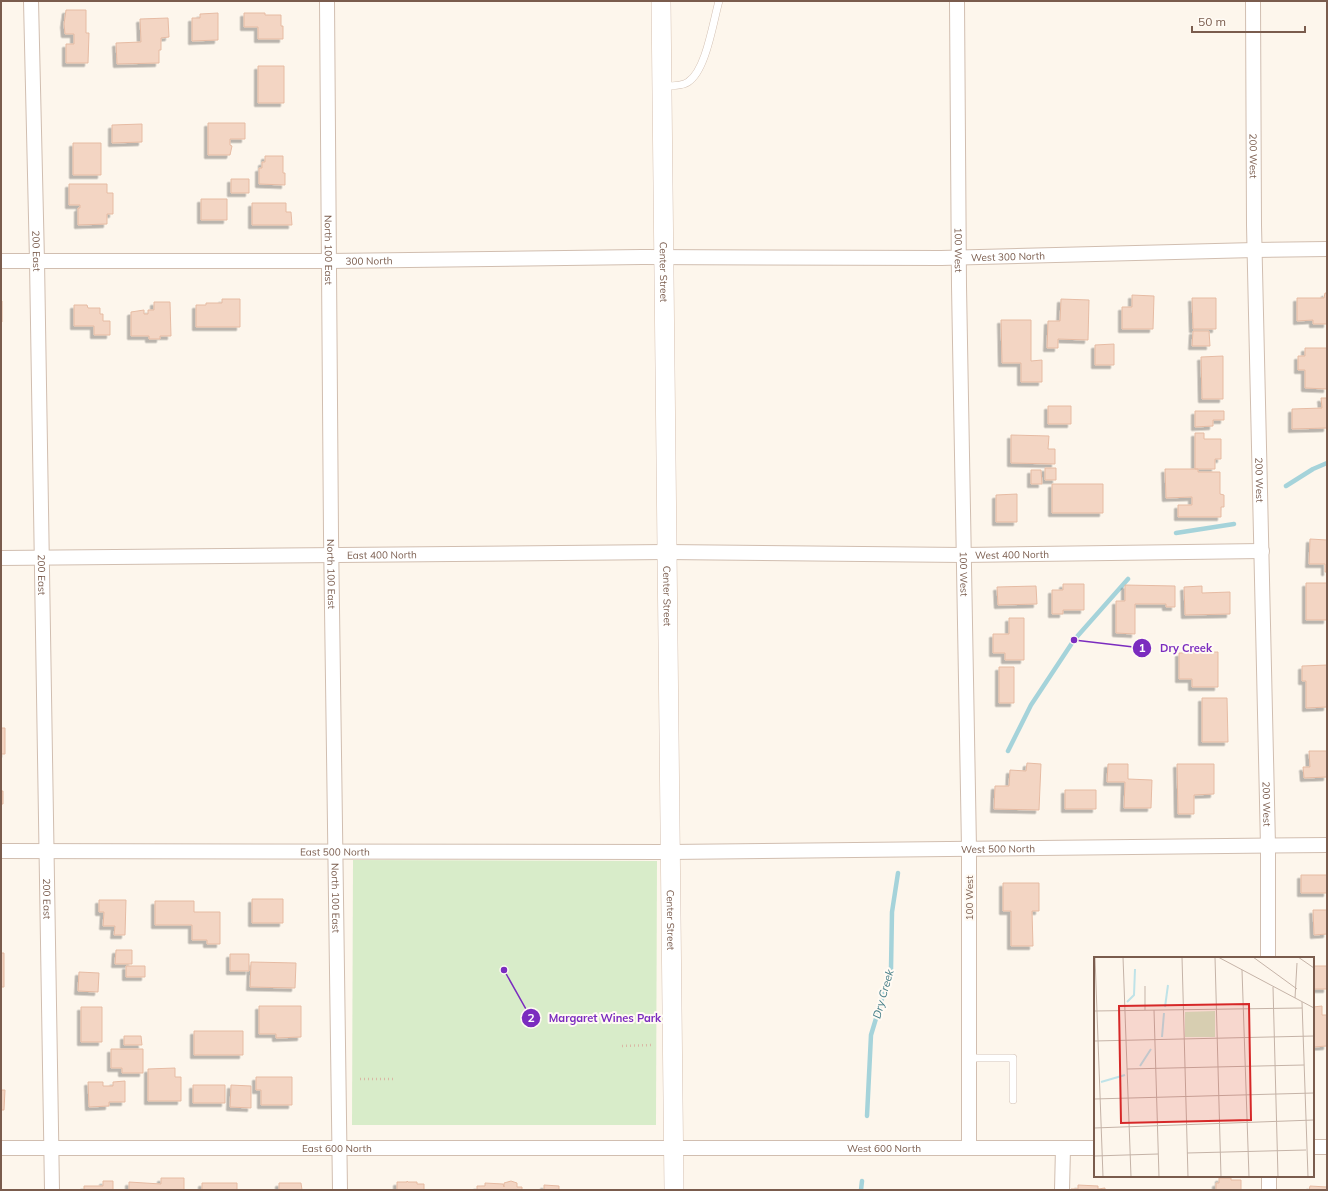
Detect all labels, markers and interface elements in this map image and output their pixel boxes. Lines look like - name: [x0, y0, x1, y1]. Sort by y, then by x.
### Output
- scale bar: [1192, 8, 1305, 34]
- text: 50 m: [1198, 14, 1226, 29]
- street label: 200 West: [1247, 133, 1260, 179]
- street label: North 100 East: [322, 215, 335, 286]
- street label: 100 West: [952, 227, 965, 273]
- street label: 200 East: [29, 230, 43, 272]
- street label: Center Street: [657, 242, 670, 303]
- street label: West 300 North: [971, 249, 1045, 264]
- street label: 300 North: [345, 254, 393, 268]
- street label: 200 West: [1252, 457, 1266, 503]
- street label: North 100 East: [324, 539, 338, 610]
- street label: East 400 North: [347, 548, 417, 562]
- street label: West 400 North: [975, 548, 1049, 562]
- street label: 100 West: [957, 551, 971, 597]
- street label: 200 East: [35, 554, 48, 596]
- street label: Center Street: [660, 566, 674, 627]
- callout: Dry Creek: [1132, 637, 1220, 660]
- text: 1: [1138, 640, 1146, 655]
- text: Dry Creek: [1160, 641, 1213, 655]
- street label: 200 West: [1260, 781, 1274, 827]
- street label: West 500 North: [961, 842, 1035, 856]
- street label: East 500 North: [300, 845, 370, 859]
- street label: North 100 East: [329, 863, 342, 934]
- street label: 100 West: [963, 875, 976, 921]
- street label: 200 East: [40, 878, 54, 920]
- street label: Center Street: [664, 890, 677, 951]
- inset map: [1094, 957, 1314, 1177]
- water label: Dry Creek: [869, 968, 897, 1020]
- callout: Margaret Wines Park: [521, 1006, 670, 1029]
- text: 2: [527, 1010, 535, 1025]
- text: Margaret Wines Park: [549, 1011, 662, 1025]
- street label: East 600 North: [302, 1142, 372, 1155]
- street label: West 600 North: [847, 1142, 921, 1155]

